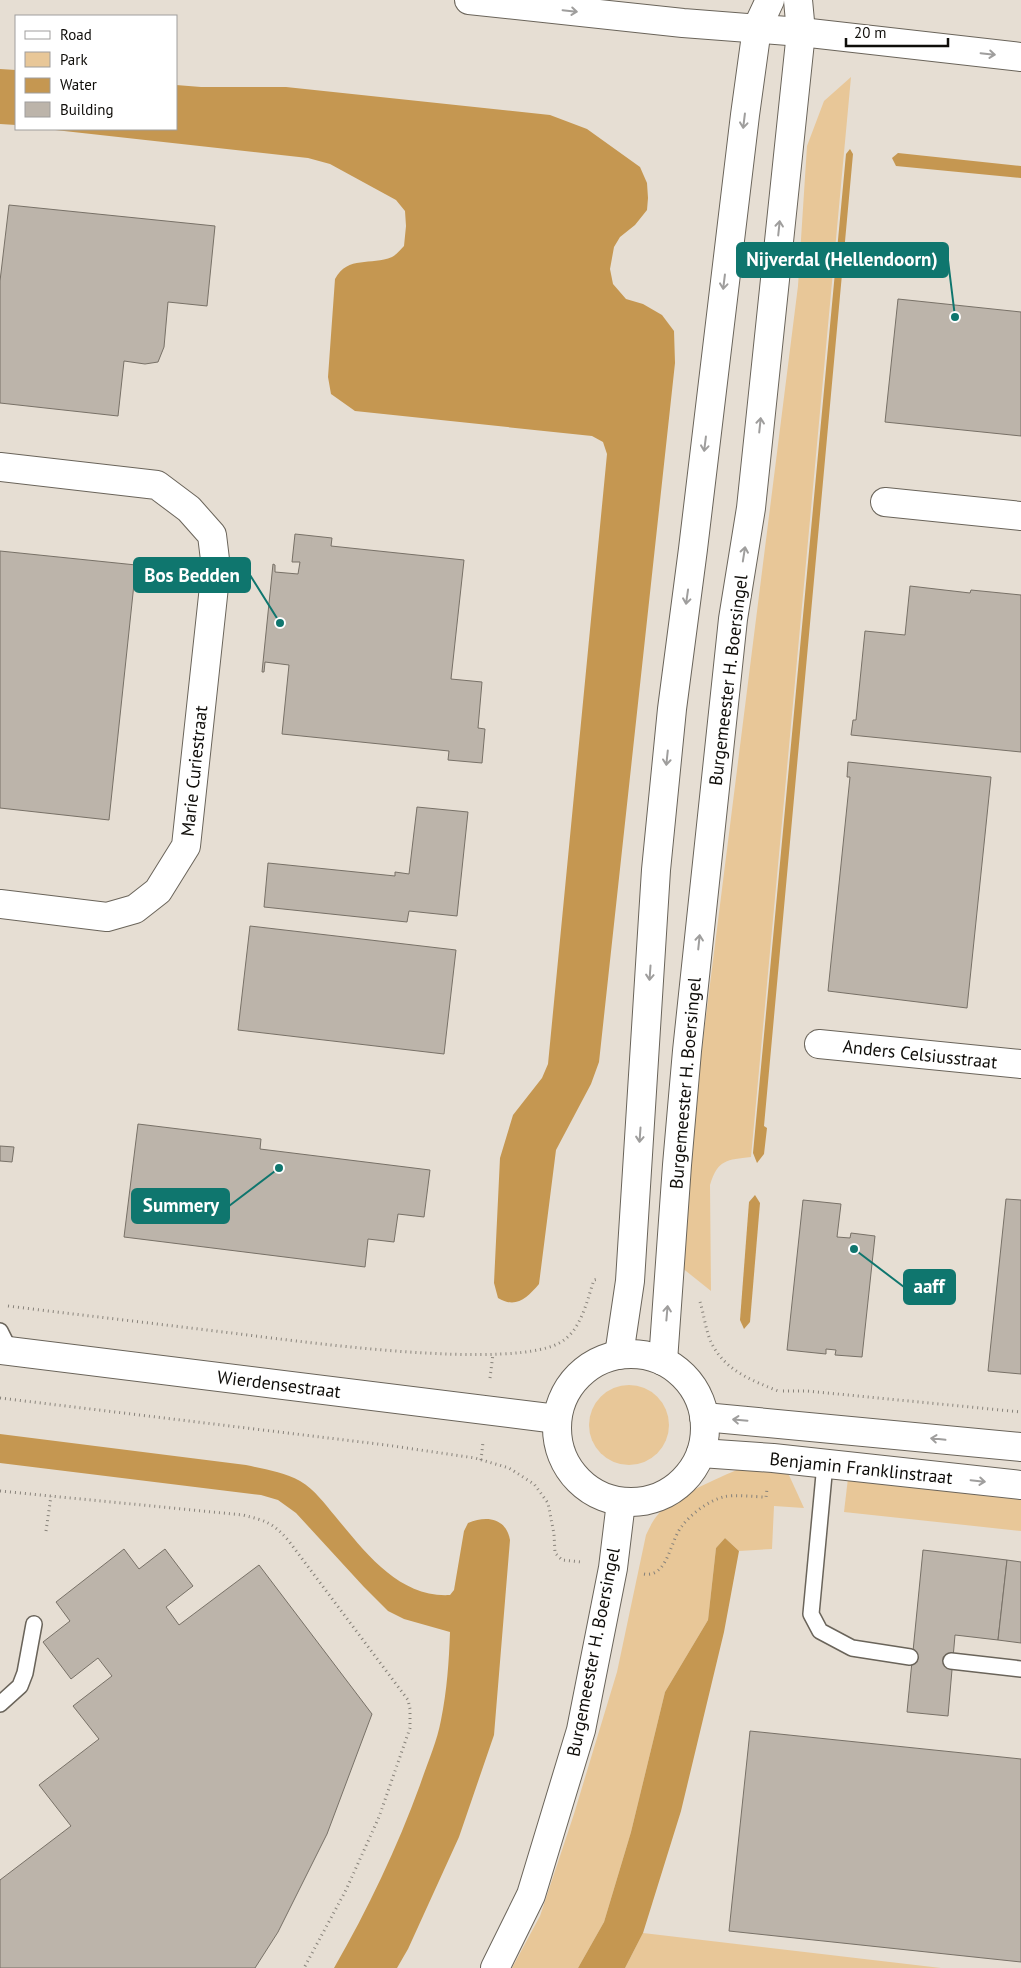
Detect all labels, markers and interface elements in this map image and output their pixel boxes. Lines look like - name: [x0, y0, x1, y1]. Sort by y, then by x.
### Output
- one-way arrow: [562, 6, 578, 16]
- legend: [15, 15, 178, 130]
- scale bar: [846, 15, 948, 47]
- text: 20 m: [854, 23, 887, 42]
- text: Road: [60, 25, 92, 44]
- one-way arrow: [980, 49, 996, 58]
- text: Park: [60, 50, 88, 69]
- text: Water: [60, 75, 97, 94]
- text: Building: [60, 100, 114, 119]
- one-way arrow: [739, 113, 749, 129]
- one-way arrow: [775, 221, 784, 237]
- callout: Nijverdal (Hellendoorn): [737, 243, 948, 277]
- text: Nijverdal (Hellendoorn): [746, 247, 938, 271]
- one-way arrow: [719, 274, 729, 290]
- one-way arrow: [755, 417, 764, 433]
- one-way arrow: [700, 435, 710, 451]
- one-way arrow: [739, 547, 749, 563]
- callout: Bos Bedden: [134, 558, 250, 592]
- text: Bos Bedden: [144, 563, 240, 587]
- street label: Burgemeester H. Boersingel: [704, 572, 752, 787]
- one-way arrow: [681, 589, 691, 605]
- street label: Marie Curiestraat: [176, 704, 212, 838]
- one-way arrow: [662, 750, 672, 766]
- one-way arrow: [694, 934, 703, 950]
- one-way arrow: [646, 964, 655, 980]
- street label: Burgemeester H. Boersingel: [664, 975, 706, 1190]
- street label: Anders Celsiusstraat: [842, 1034, 998, 1074]
- one-way arrow: [636, 1126, 645, 1142]
- callout: Summery: [132, 1189, 229, 1223]
- text: Summery: [143, 1193, 220, 1217]
- callout: aaff: [904, 1270, 955, 1304]
- text: aaff: [913, 1274, 946, 1298]
- one-way arrow: [663, 1305, 672, 1321]
- street label: Wierdensestraat: [216, 1365, 342, 1403]
- one-way arrow: [733, 1415, 749, 1425]
- one-way arrow: [930, 1434, 946, 1443]
- street label: Benjamin Franklinstraat: [768, 1447, 954, 1489]
- one-way arrow: [970, 1476, 986, 1486]
- street label: Burgemeester H. Boersingel: [561, 1545, 625, 1758]

